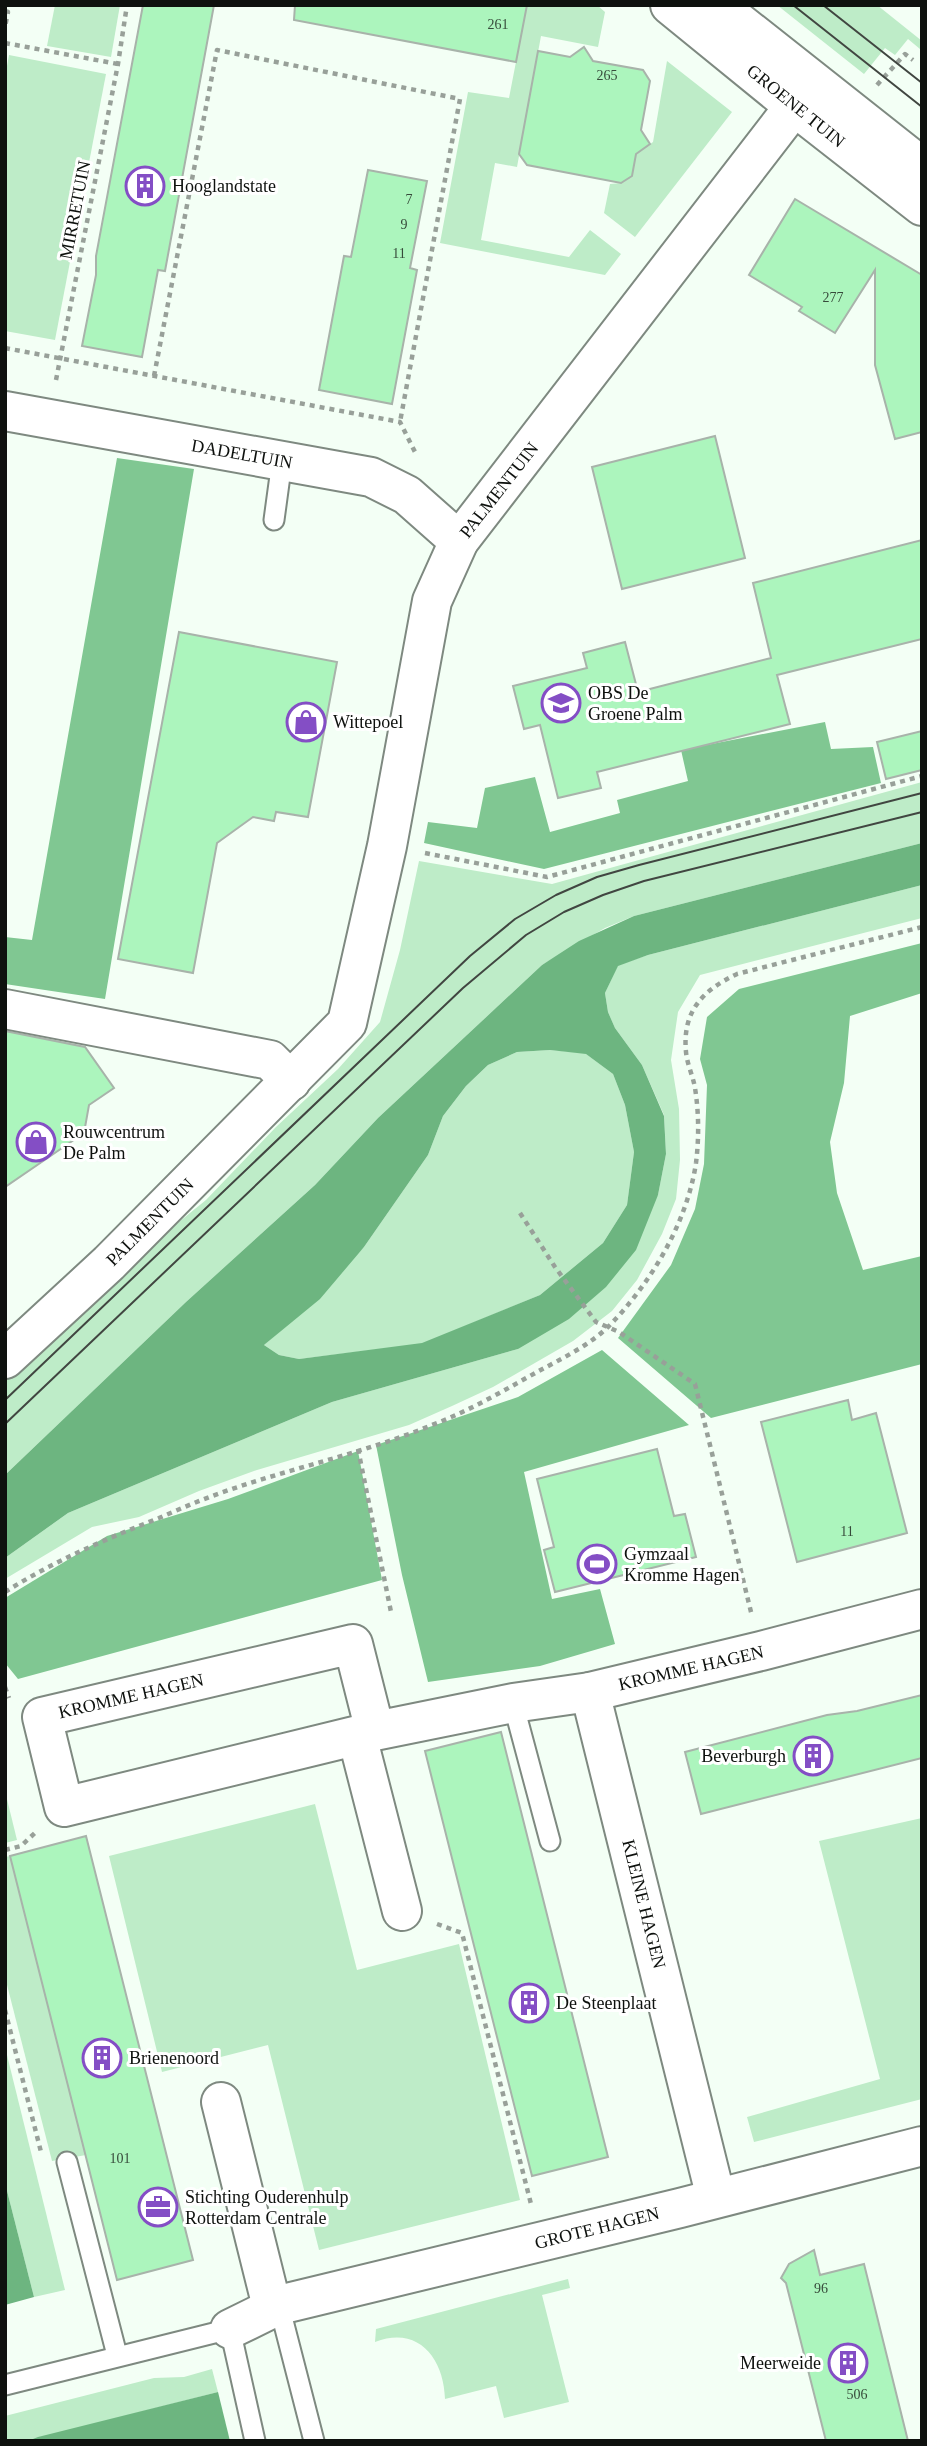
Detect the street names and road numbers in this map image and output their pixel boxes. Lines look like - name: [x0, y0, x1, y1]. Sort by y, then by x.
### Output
- street label: GROENE TUIN: [743, 60, 849, 152]
- street label: MIRRETUIN: [56, 159, 94, 261]
- street label: DADELTUIN: [190, 435, 294, 473]
- street label: PALMENTUIN: [456, 438, 542, 542]
- street label: PALMENTUIN: [102, 1174, 198, 1270]
- street label: KROMME HAGEN: [616, 1642, 766, 1694]
- street label: KROMME HAGEN: [56, 1670, 206, 1722]
- street label: KLEINE HAGEN: [618, 1837, 670, 1971]
- street label: GROTE HAGEN: [533, 2203, 661, 2253]

